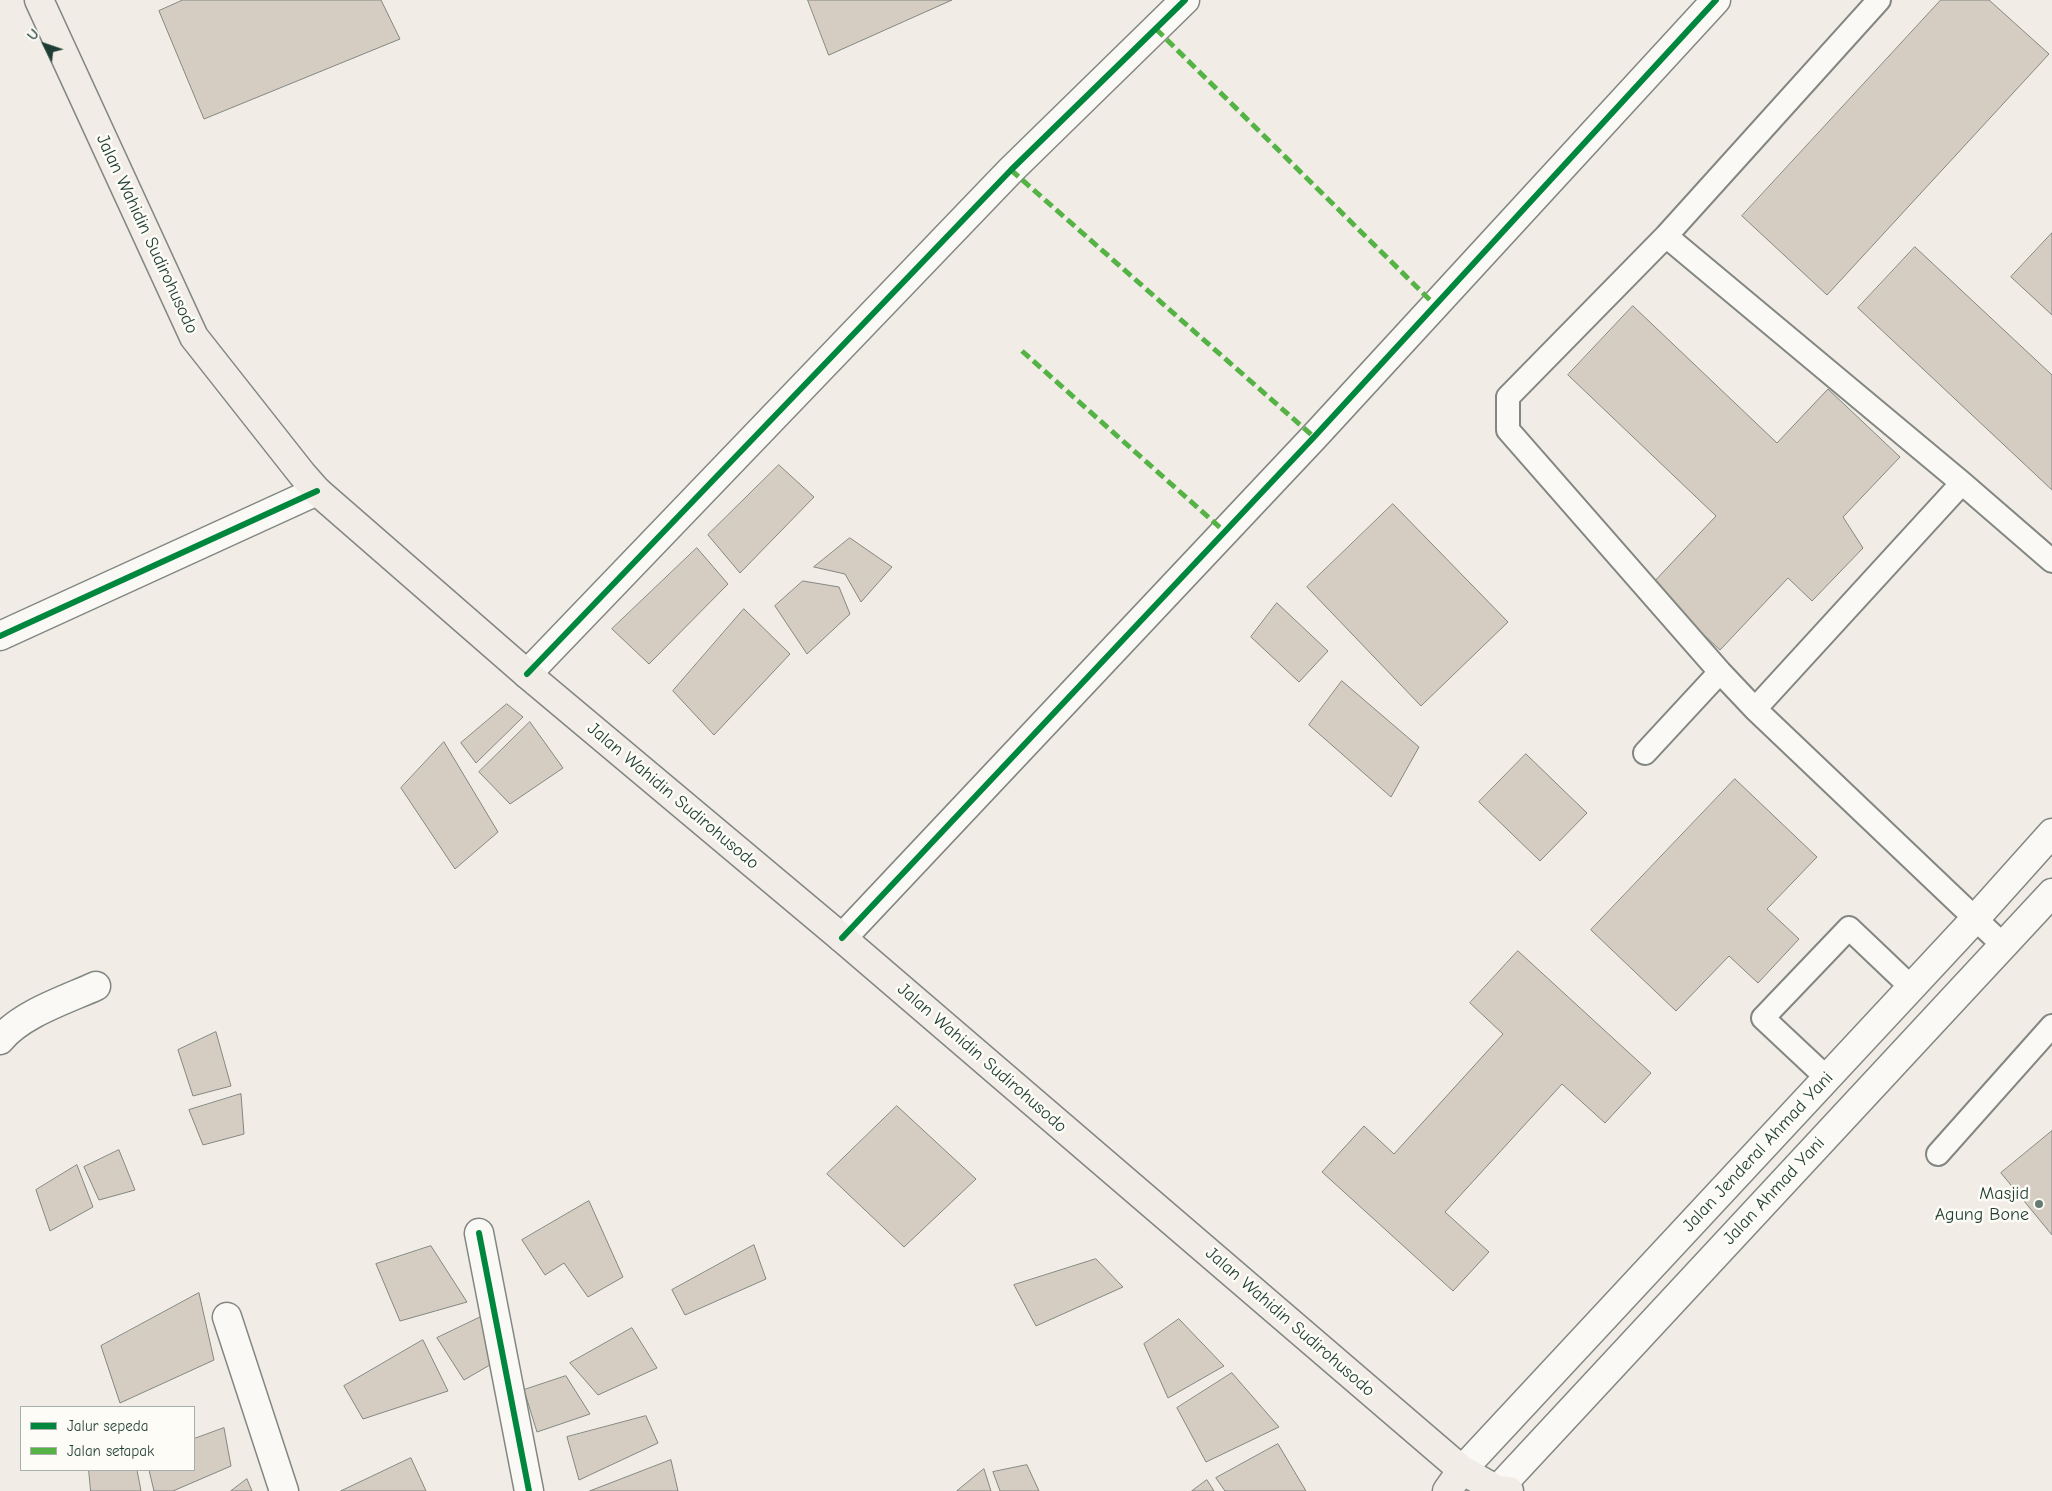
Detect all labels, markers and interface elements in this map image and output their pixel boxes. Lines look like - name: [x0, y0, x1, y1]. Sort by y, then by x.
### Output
- north arrow: [20, 20, 70, 70]
- text: U: [24, 26, 43, 44]
- street label: Jalan Wahidin Sudirohusodo: [91, 131, 203, 337]
- street label: Jalan Wahidin Sudirohusodo: [583, 718, 763, 874]
- street label: Jalan Wahidin Sudirohusodo: [893, 978, 1071, 1138]
- street label: Jalan Jenderal Ahmad Yani: [1678, 1067, 1838, 1237]
- street label: Jalan Ahmad Yani: [1719, 1133, 1829, 1249]
- place label: Masjid Agung Bone: [1935, 1183, 2029, 1226]
- marker: Masjid Agung Bone: [2033, 1198, 2045, 1210]
- street label: Jalan Wahidin Sudirohusodo: [1201, 1242, 1379, 1402]
- legend: [20, 1406, 195, 1471]
- text: Jalur sepeda: [67, 1417, 148, 1435]
- text: Jalan setapak: [67, 1442, 154, 1460]

